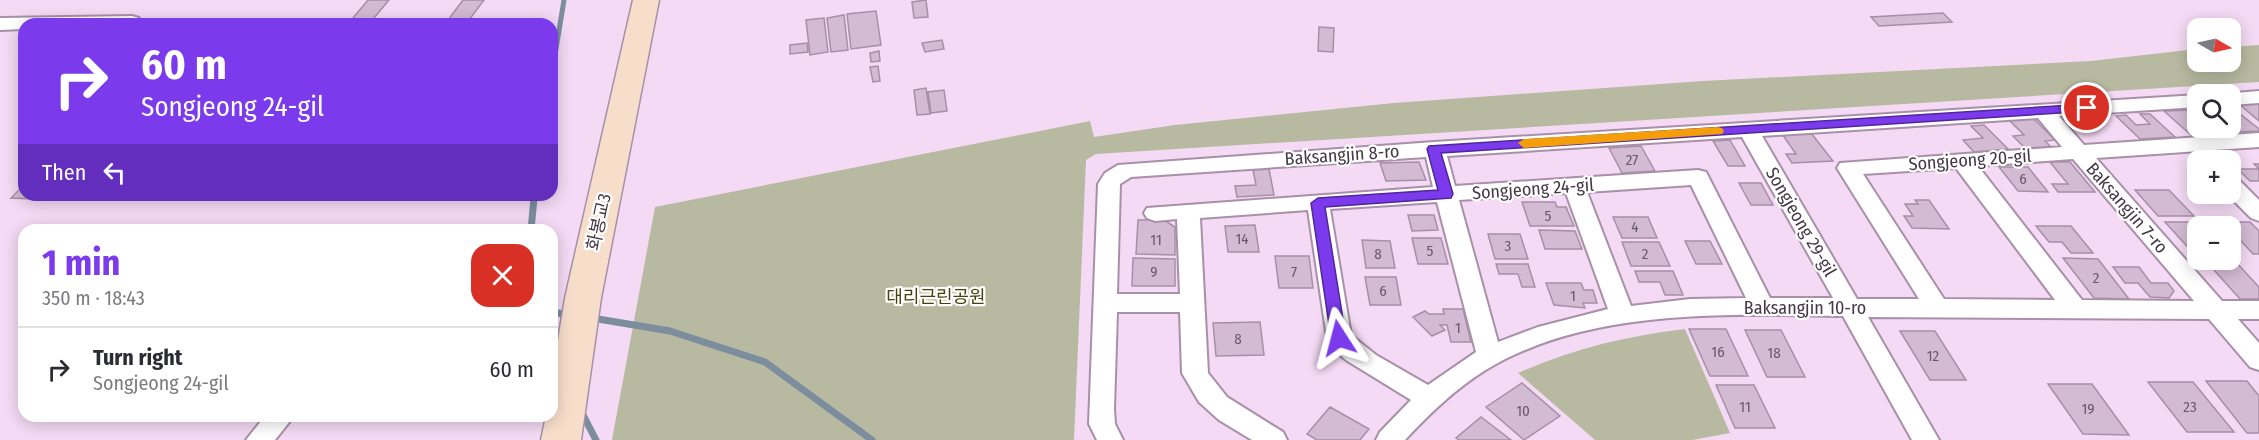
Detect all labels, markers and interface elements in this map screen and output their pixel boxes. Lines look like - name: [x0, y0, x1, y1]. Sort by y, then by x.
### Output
- north arrow: [2187, 18, 2241, 72]
- map controls: [2187, 18, 2241, 270]
- text: 60 m: [141, 40, 227, 90]
- icon: right: [42, 42, 120, 120]
- pin: [2061, 82, 2112, 133]
- button: search: [2187, 84, 2241, 138]
- text: Songjeong 24-gil: [141, 91, 324, 123]
- icon: arrive: [2070, 91, 2103, 124]
- street label: Baksangjin 8-ro: [1284, 140, 1400, 170]
- street label: Songjeong 20-gil: [1908, 145, 2032, 175]
- button: +: [2187, 150, 2241, 204]
- house number: 27: [1626, 151, 1638, 169]
- icon: left: [98, 156, 131, 189]
- street label: Baksangjin 7-ro: [2082, 158, 2172, 258]
- text: Then: [42, 159, 86, 186]
- street label: Songjeong 29-gil: [1761, 164, 1841, 281]
- house number: 6: [2019, 170, 2027, 188]
- street label: Songjeong 24-gil: [1471, 174, 1595, 204]
- street label: 화봉교3: [582, 191, 616, 253]
- house number: 5: [1545, 207, 1552, 225]
- button: −: [2187, 216, 2241, 270]
- house number: 4: [1631, 218, 1639, 236]
- house number: 14: [1235, 230, 1249, 248]
- house number: 11: [1150, 231, 1162, 249]
- house number: 3: [1505, 237, 1512, 255]
- text: 1 min: [42, 241, 120, 285]
- house number: 5: [1427, 242, 1434, 260]
- button: close: [471, 244, 534, 307]
- house number: 8: [1374, 245, 1382, 263]
- house number: 2: [1642, 245, 1649, 263]
- house number: 9: [1150, 263, 1158, 281]
- house number: 7: [1291, 263, 1297, 281]
- house number: 2: [2093, 269, 2100, 287]
- house number: 6: [1379, 282, 1387, 300]
- text: 350 m · 18:43: [42, 286, 145, 310]
- park label: 대리근린공원: [886, 286, 986, 308]
- house number: 1: [1570, 287, 1576, 305]
- street label: Baksangjin 10-ro: [1744, 297, 1866, 319]
- position arrow: [1307, 306, 1371, 370]
- house number: 1: [1455, 319, 1461, 337]
- house number: 8: [1234, 330, 1242, 348]
- house number: 16: [1711, 343, 1725, 361]
- text: Turn right: [93, 344, 182, 371]
- house number: 18: [1767, 344, 1781, 362]
- house number: 12: [1927, 347, 1940, 365]
- icon: right: [42, 353, 75, 386]
- text: 60 m: [490, 356, 534, 383]
- text: Songjeong 24-gil: [93, 371, 229, 395]
- house number: 11: [1739, 398, 1751, 416]
- house number: 23: [2183, 398, 2197, 416]
- house number: 19: [2081, 400, 2095, 418]
- house number: 10: [1516, 402, 1530, 420]

